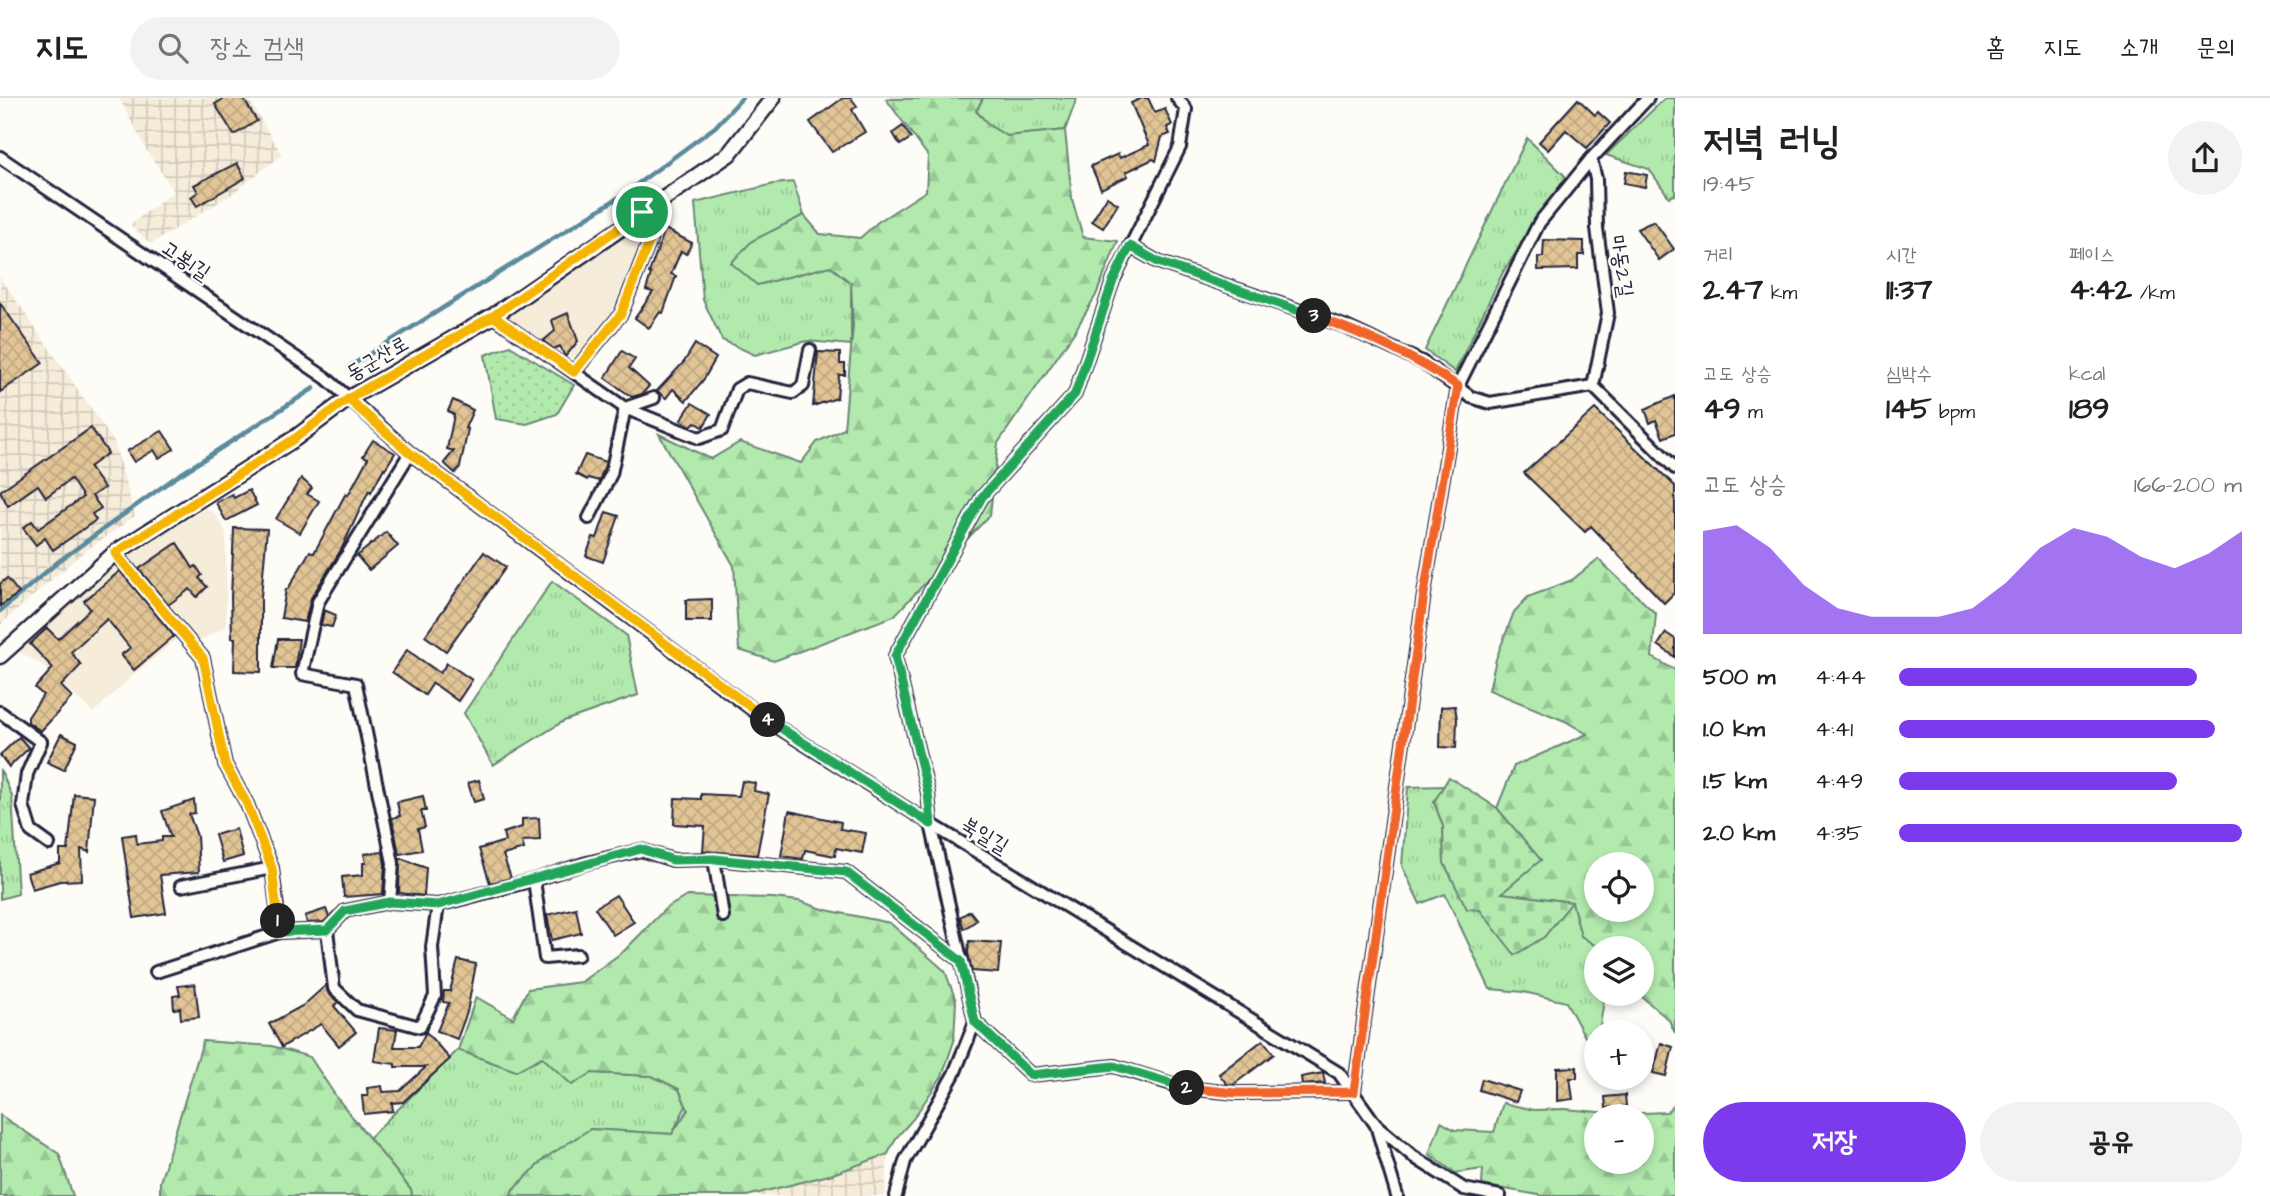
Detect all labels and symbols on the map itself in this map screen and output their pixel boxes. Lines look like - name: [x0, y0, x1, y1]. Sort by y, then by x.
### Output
- pin: [612, 182, 672, 242]
- street label: 고봉1길: [155, 233, 216, 287]
- street label: 마동2길: [1603, 233, 1640, 299]
- pin: 3: [1296, 298, 1332, 333]
- street label: 동군산로: [341, 329, 414, 388]
- pin: 4: [750, 702, 786, 738]
- street label: 북일길: [956, 810, 1014, 861]
- pin: 1: [260, 904, 296, 938]
- pin: 2: [1170, 1070, 1204, 1105]

